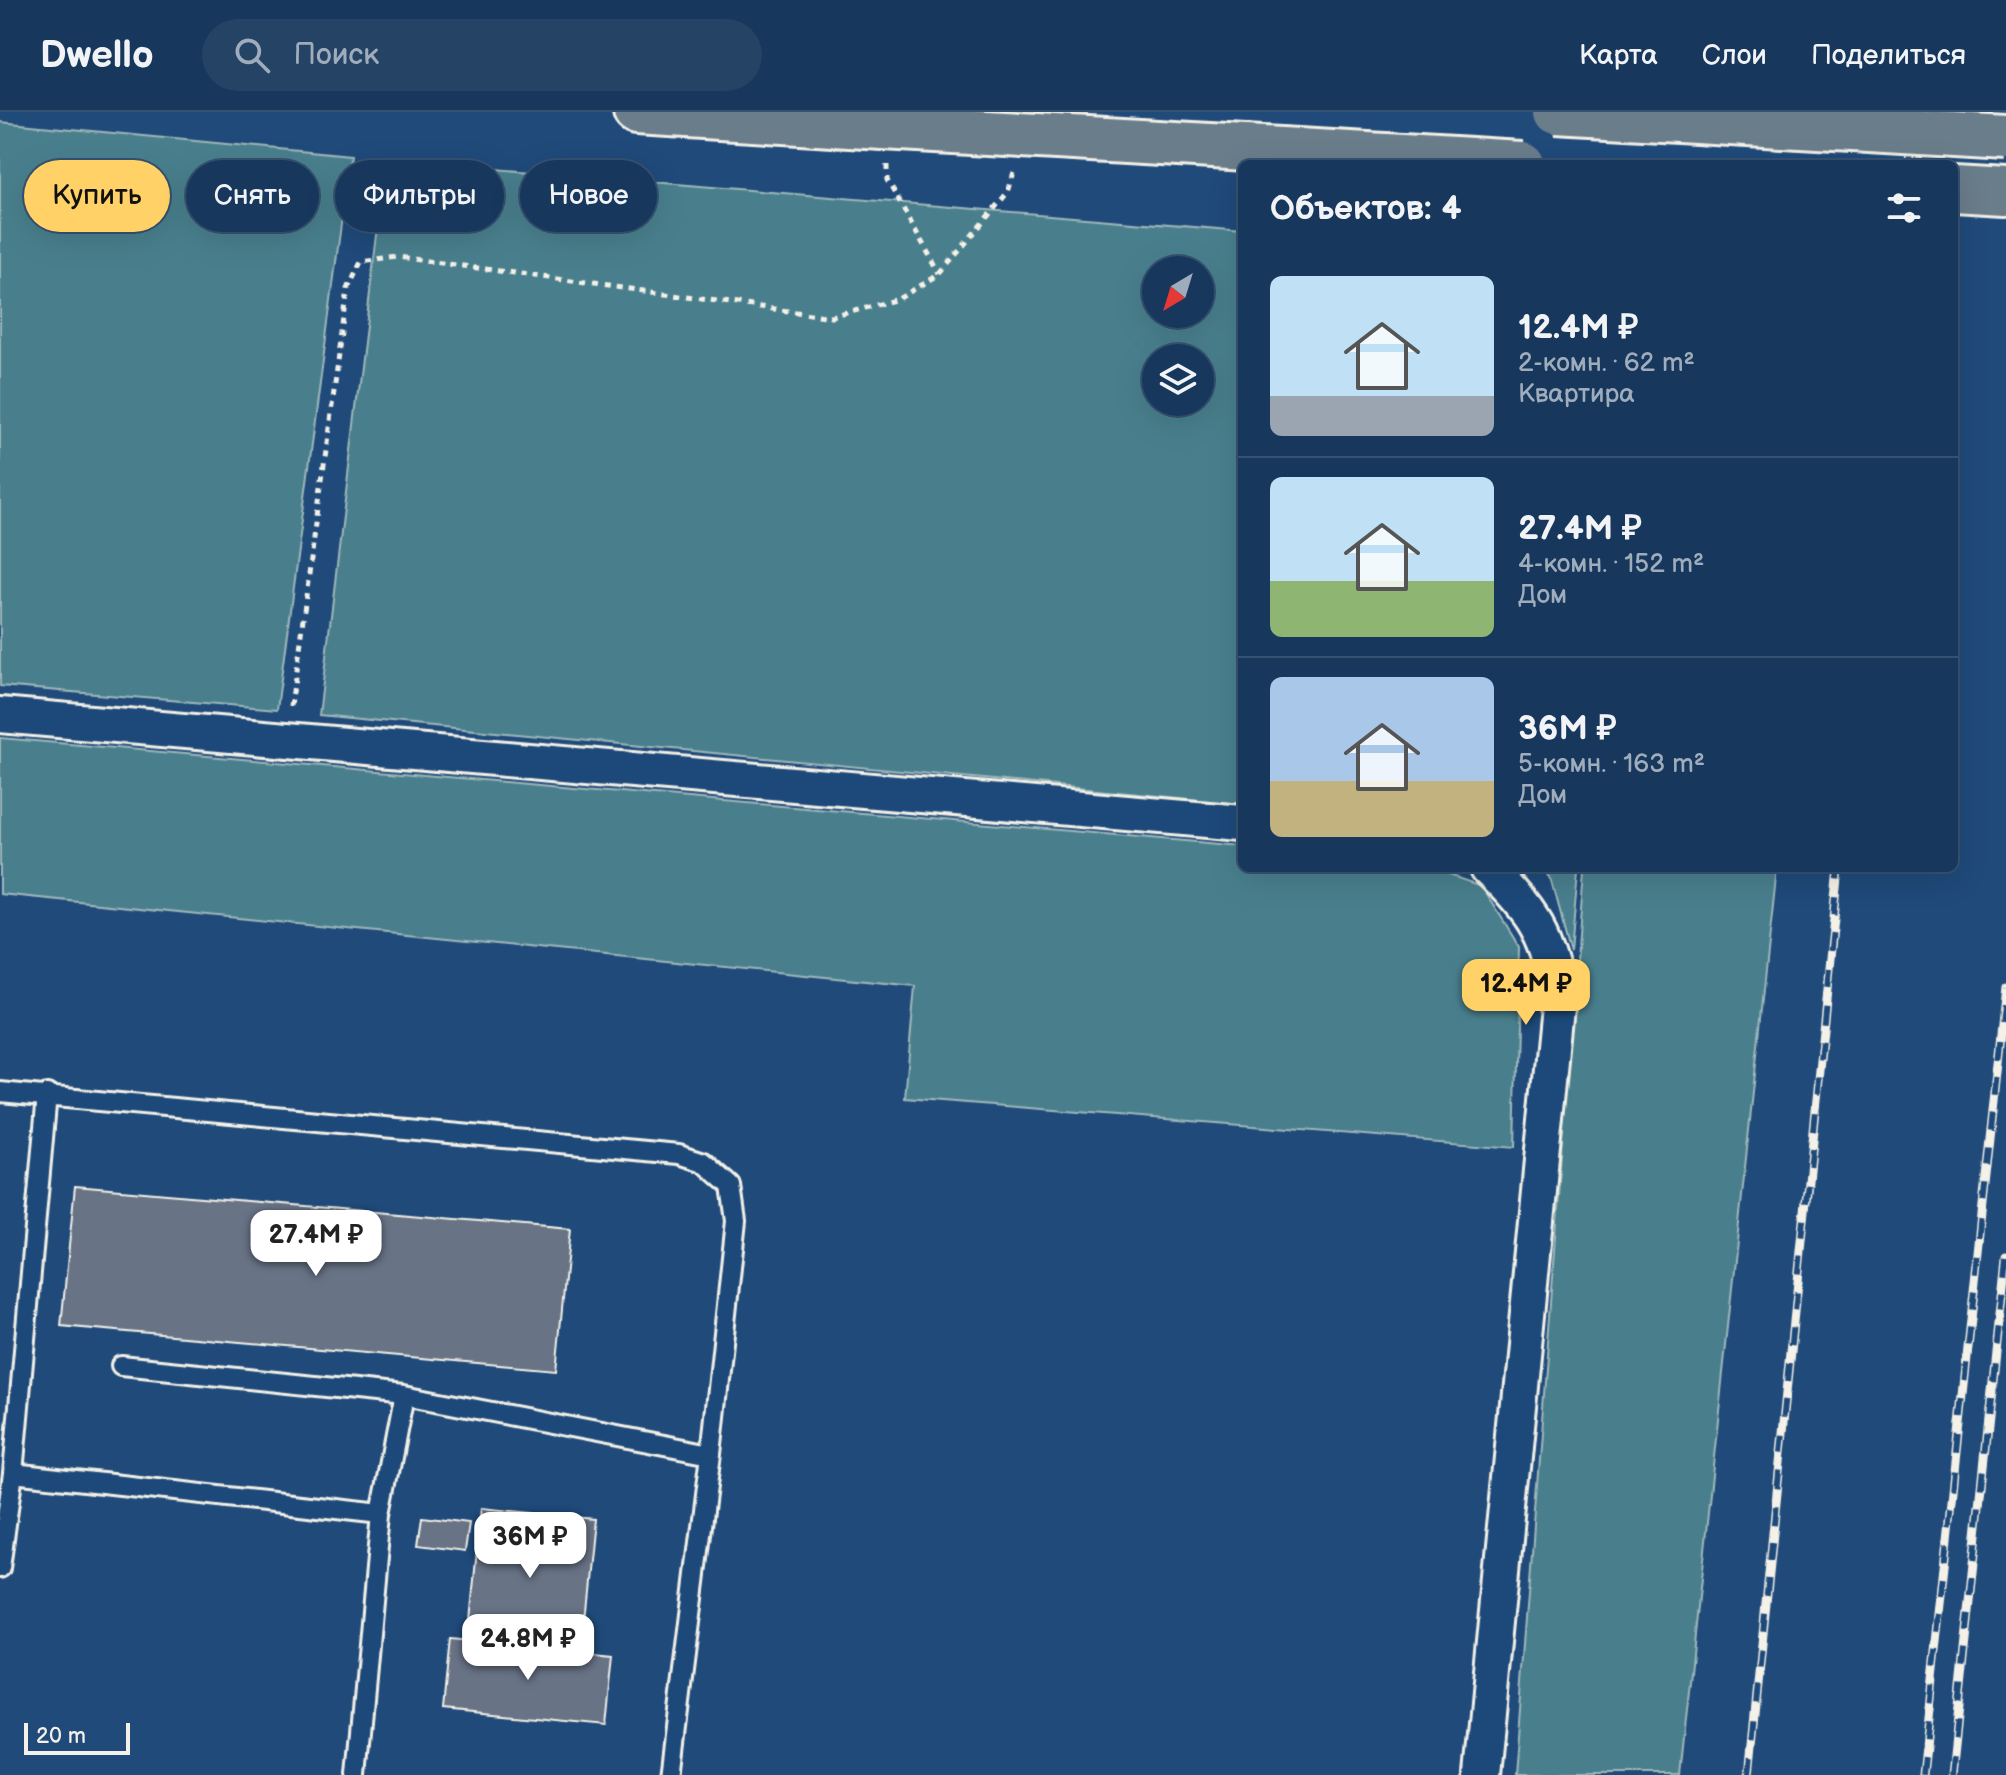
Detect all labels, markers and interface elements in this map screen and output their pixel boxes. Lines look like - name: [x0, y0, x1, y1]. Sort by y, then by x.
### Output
- search box: [202, 19, 762, 91]
- text: Dwello: [40, 33, 154, 78]
- icon: search: [230, 33, 274, 77]
- text: Поиск: [294, 37, 379, 73]
- text: Карта: [1579, 39, 1658, 72]
- text: Слои: [1702, 39, 1767, 72]
- text: Поделиться: [1811, 39, 1966, 72]
- chip: Купить: [24, 160, 170, 232]
- chip: Снять: [186, 160, 319, 232]
- chip: Фильтры: [335, 160, 504, 232]
- chip: Новое: [520, 160, 657, 232]
- icon: filters: [1882, 186, 1926, 230]
- text: Объектов: 4: [1270, 188, 1462, 229]
- north arrow: [1142, 256, 1214, 328]
- map controls: [1142, 256, 1214, 416]
- text: 12.4M ₽: [1518, 307, 1638, 348]
- icon: home: [1334, 308, 1430, 404]
- button: layers: [1142, 344, 1214, 416]
- text: 2-комн. · 62 m²: [1518, 348, 1695, 379]
- text: Квартира: [1518, 379, 1635, 410]
- text: 27.4M ₽: [1518, 508, 1642, 549]
- icon: home: [1334, 509, 1430, 605]
- text: 4-комн. · 152 m²: [1518, 549, 1704, 580]
- text: Дом: [1518, 580, 1567, 611]
- text: 36M ₽: [1518, 708, 1617, 749]
- icon: home: [1334, 709, 1430, 805]
- text: 5-комн. · 163 m²: [1518, 749, 1705, 780]
- text: Дом: [1518, 780, 1567, 811]
- pin: 12.4M ₽: [1452, 959, 1600, 1027]
- text: 12.4M ₽: [1480, 969, 1572, 1000]
- pin: 27.4M ₽: [242, 1210, 390, 1278]
- text: 27.4M ₽: [269, 1220, 363, 1251]
- pin: 36M ₽: [474, 1512, 586, 1580]
- text: 36M ₽: [492, 1522, 568, 1553]
- pin: 24.8M ₽: [454, 1614, 602, 1682]
- text: 24.8M ₽: [480, 1624, 576, 1655]
- scale bar: [24, 1719, 130, 1755]
- text: 20 m: [36, 1723, 86, 1750]

